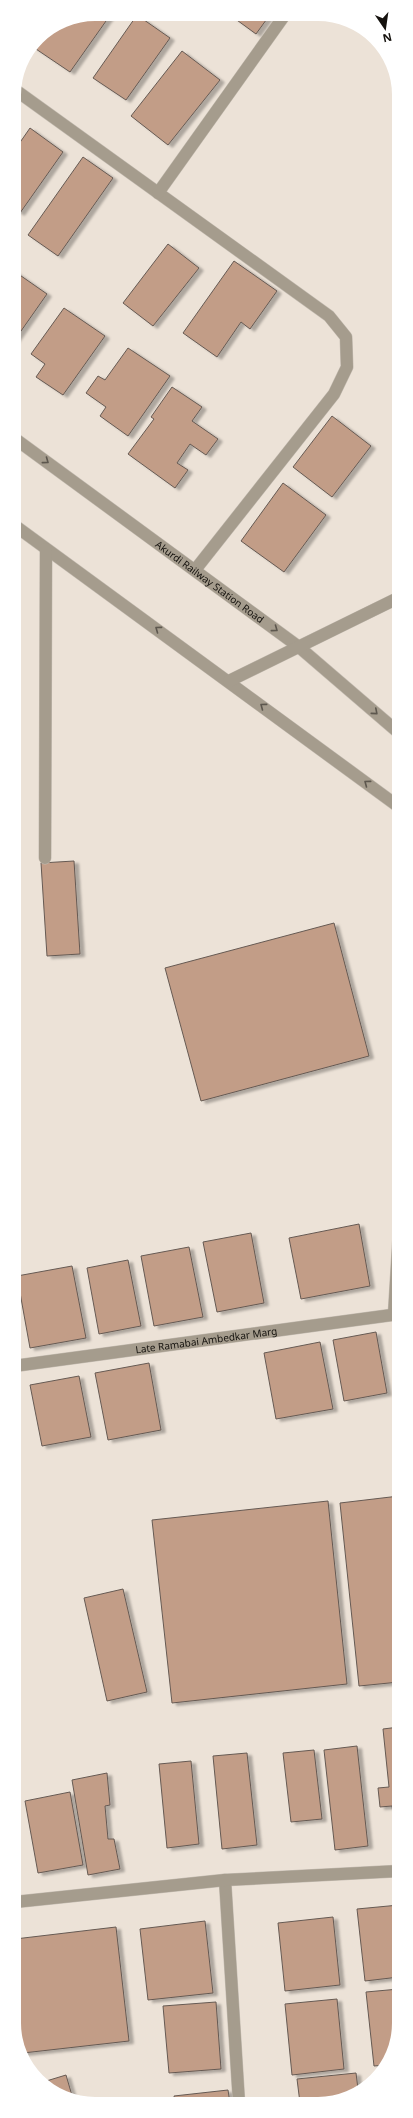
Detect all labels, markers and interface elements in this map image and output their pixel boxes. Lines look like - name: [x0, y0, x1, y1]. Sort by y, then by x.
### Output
- north arrow: [365, 8, 405, 48]
- text: N: [381, 30, 393, 47]
- one-way arrow: [41, 456, 48, 463]
- street label: Akurdi Railway Station Road: [153, 537, 267, 626]
- one-way arrow: [270, 624, 277, 631]
- one-way arrow: [155, 627, 162, 634]
- one-way arrow: [260, 704, 267, 711]
- one-way arrow: [370, 708, 377, 715]
- one-way arrow: [365, 781, 372, 788]
- street label: Late Ramabai Ambedkar Marg: [135, 1324, 278, 1357]

